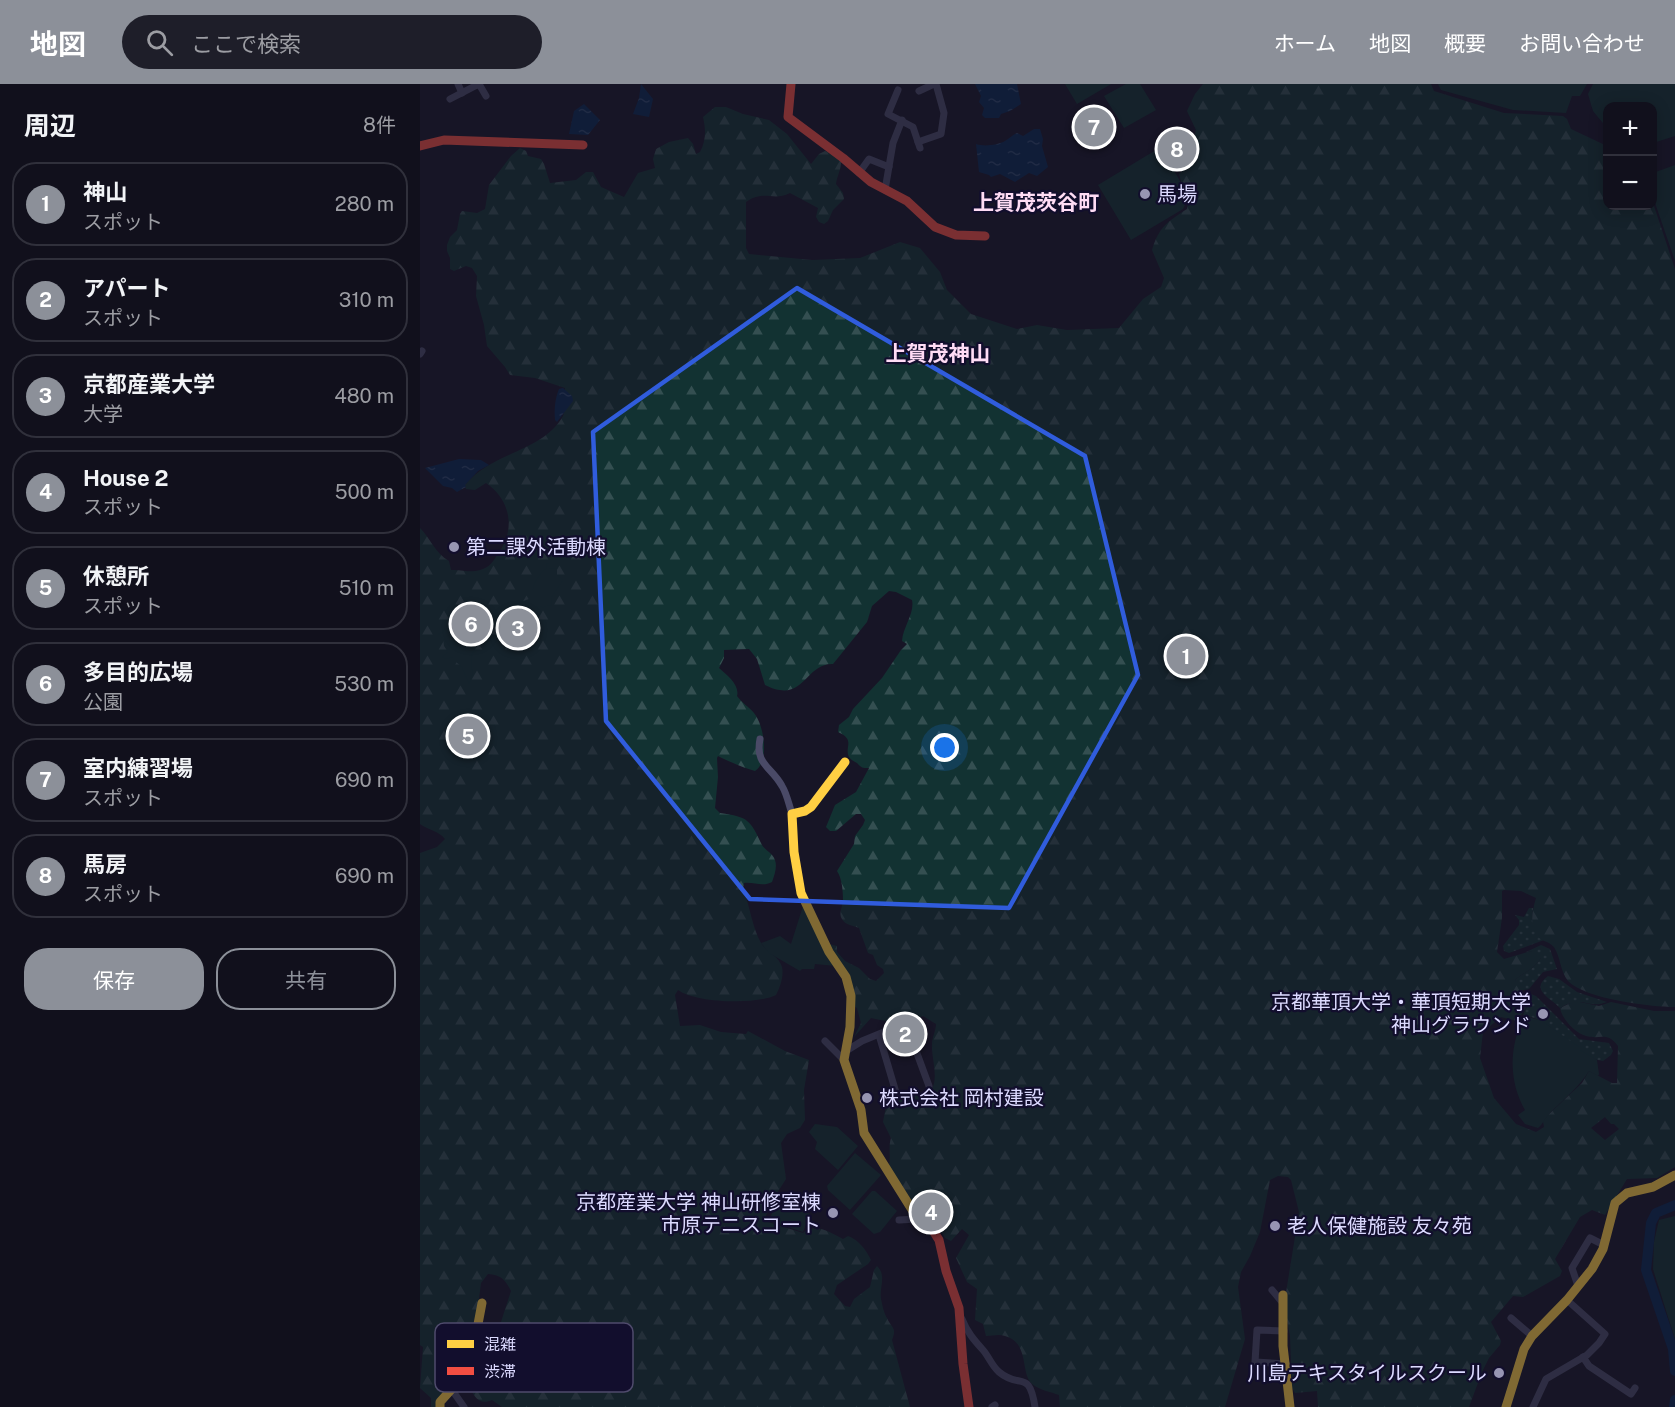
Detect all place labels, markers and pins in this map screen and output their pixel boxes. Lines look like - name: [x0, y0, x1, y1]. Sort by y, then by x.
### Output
- pin: 7: [1074, 104, 1114, 150]
- pin: 8: [1158, 126, 1197, 172]
- place label: 馬場: [1157, 182, 1197, 206]
- marker: 馬場: [1138, 187, 1152, 201]
- place label: 第二課外活動棟: [466, 535, 606, 559]
- marker: 第二課外活動棟: [447, 540, 461, 554]
- pin: 6: [452, 602, 490, 646]
- pin: 3: [498, 606, 538, 650]
- pin: 1: [1166, 634, 1206, 678]
- pin: 5: [448, 714, 488, 758]
- place label: 京都華頂大学・華頂短期大学 神山グラウンド: [1271, 990, 1531, 1037]
- marker: 京都華頂大学・華頂短期大学 神山グラウンド: [1536, 1007, 1550, 1021]
- pin: 2: [886, 1012, 924, 1056]
- place label: 株式会社 岡村建設: [879, 1086, 1044, 1110]
- marker: 株式会社 岡村建設: [860, 1091, 874, 1105]
- place label: 京都産業大学 神山研修室棟 市原テニスコート: [576, 1190, 821, 1237]
- pin: 4: [912, 1190, 950, 1234]
- marker: 京都産業大学 神山研修室棟 市原テニスコート: [826, 1206, 840, 1220]
- place label: 老人保健施設 友々苑: [1287, 1214, 1472, 1238]
- marker: 老人保健施設 友々苑: [1268, 1219, 1282, 1233]
- place label: 川島テキスタイルスクール: [1248, 1361, 1487, 1385]
- marker: 川島テキスタイルスクール: [1492, 1366, 1506, 1380]

